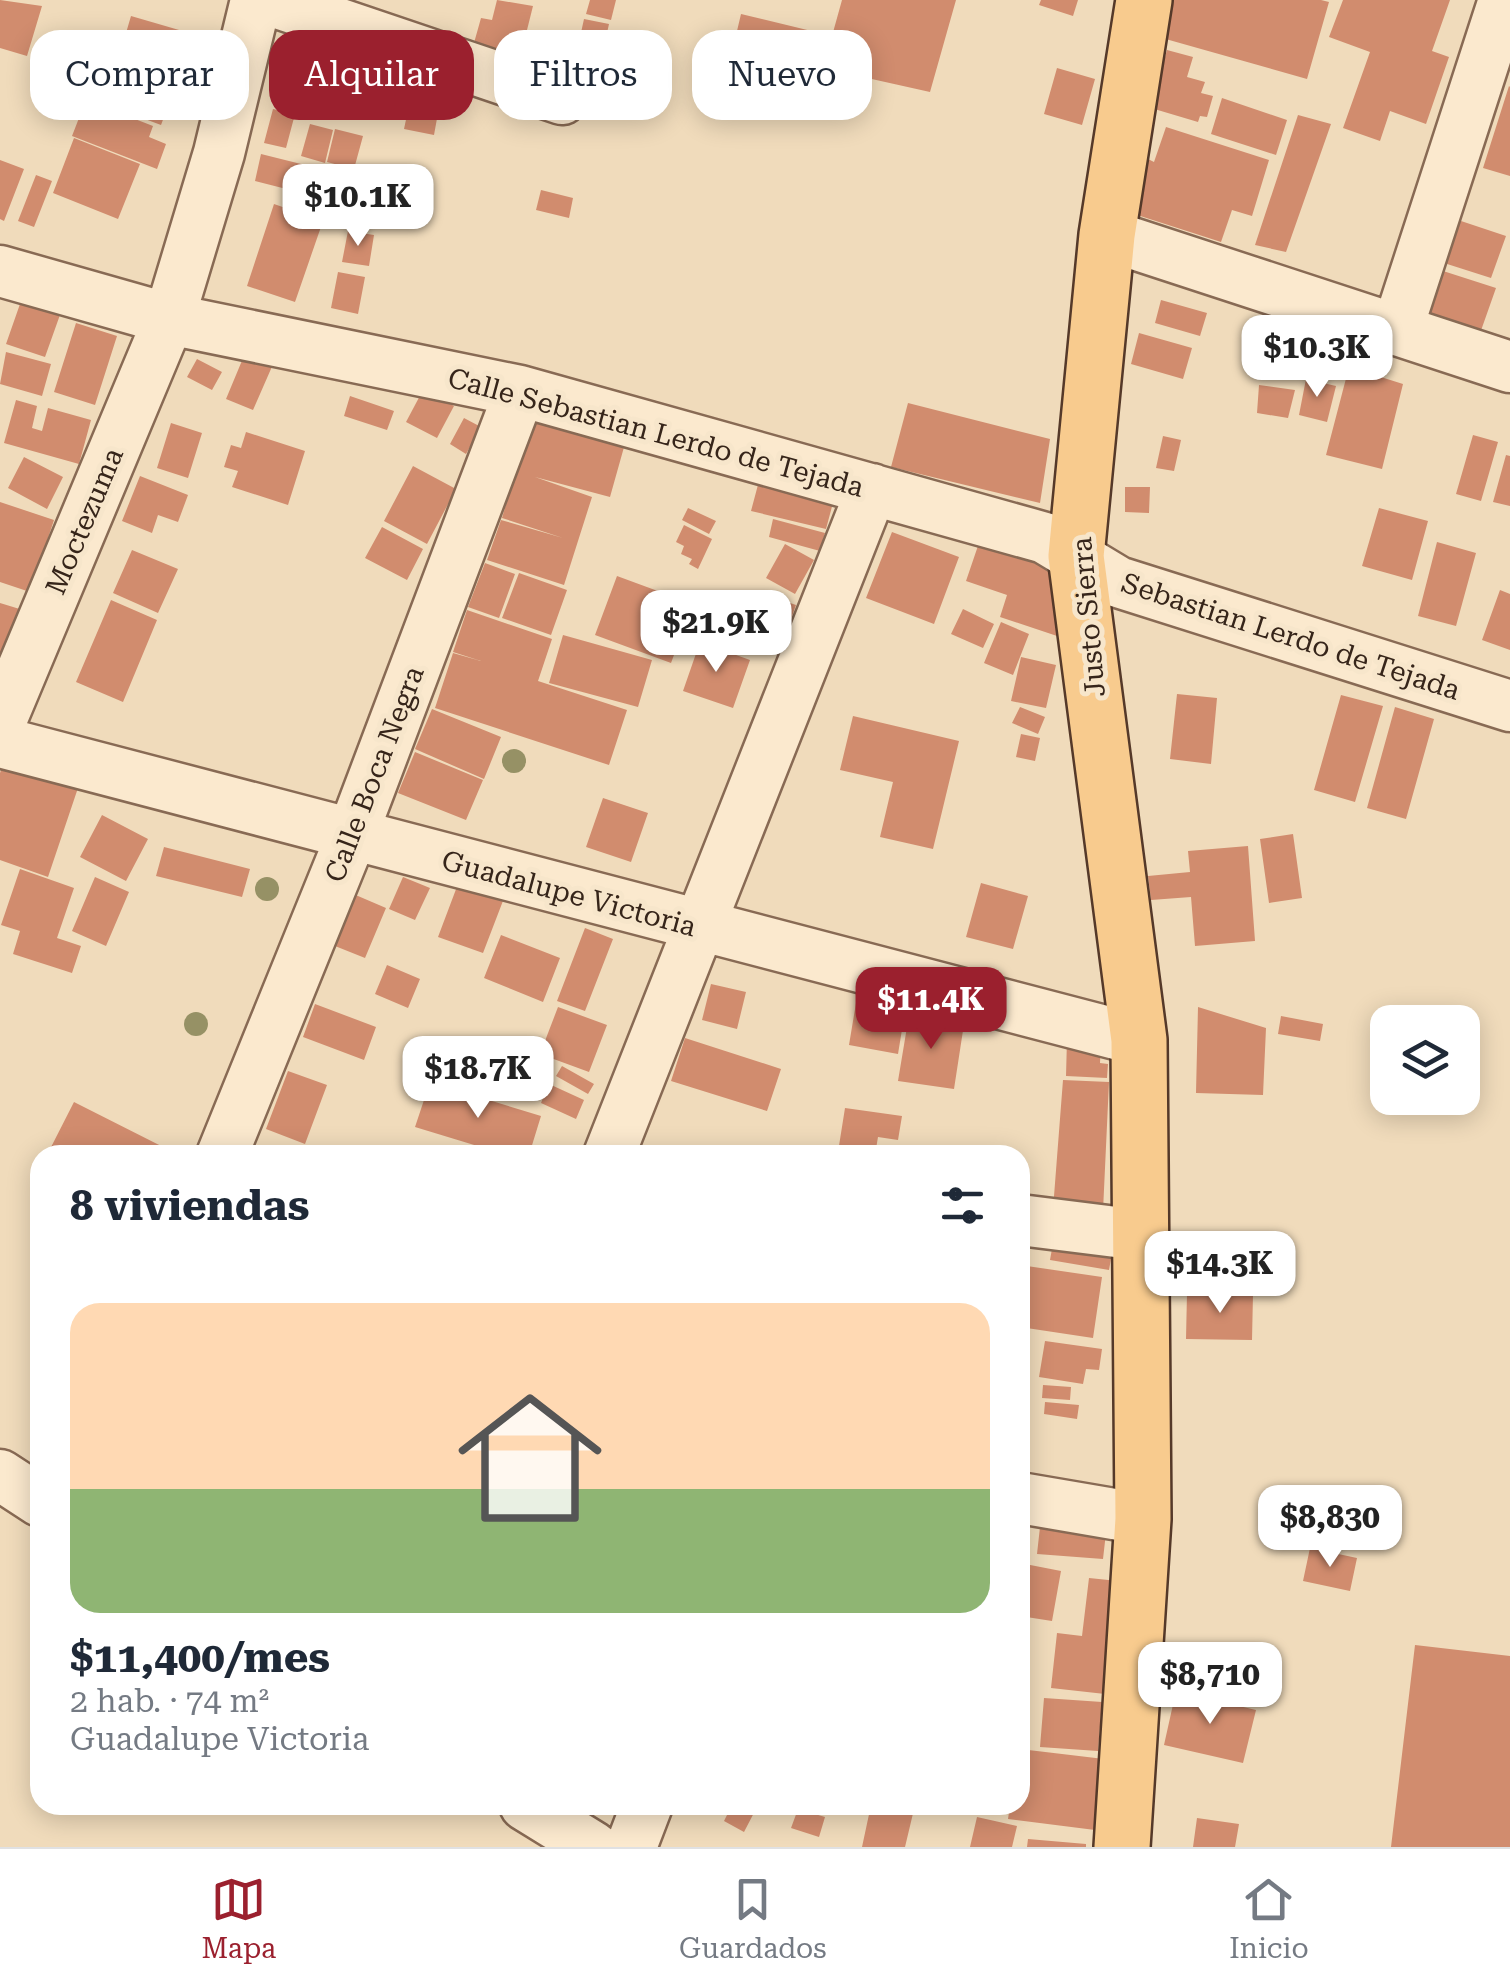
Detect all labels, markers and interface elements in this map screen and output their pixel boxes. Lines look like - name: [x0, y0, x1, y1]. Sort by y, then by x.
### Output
- chip: Comprar: [30, 30, 249, 120]
- chip: Alquilar: [269, 30, 474, 120]
- chip: Filtros: [494, 30, 672, 120]
- chip: Nuevo: [692, 30, 872, 120]
- pin: $10.1K: [277, 164, 439, 249]
- text: $10.1K: [305, 177, 411, 215]
- pin: $10.3K: [1236, 315, 1398, 400]
- text: $10.3K: [1264, 328, 1370, 366]
- street label: Calle Sebastian Lerdo de Tejada: [444, 361, 867, 504]
- street label: Moctezuma: [39, 443, 130, 599]
- street label: Justo Sierra: [1065, 536, 1112, 698]
- street label: Sebastian Lerdo de Tejada: [1117, 566, 1464, 707]
- pin: $21.9K: [635, 590, 797, 675]
- text: $21.9K: [663, 603, 769, 641]
- street label: Calle Boca Negra: [318, 662, 431, 887]
- street label: Guadalupe Victoria: [438, 844, 700, 943]
- pin: $11.4K: [850, 967, 1012, 1052]
- text: $11.4K: [878, 980, 984, 1018]
- map controls: [1370, 1005, 1480, 1115]
- button: layers: [1370, 1005, 1480, 1115]
- pin: $18.7K: [397, 1036, 559, 1121]
- text: $18.7K: [425, 1049, 531, 1087]
- icon: filters: [935, 1178, 990, 1233]
- text: 8 viviendas: [70, 1181, 309, 1230]
- pin: $14.3K: [1139, 1231, 1301, 1316]
- text: $14.3K: [1167, 1244, 1273, 1282]
- icon: home: [440, 1368, 620, 1548]
- pin: $8,830: [1249, 1485, 1411, 1570]
- text: $8,830: [1280, 1498, 1380, 1536]
- text: $11,400/mes: [70, 1633, 330, 1682]
- pin: $8,710: [1129, 1642, 1291, 1727]
- text: $8,710: [1160, 1655, 1260, 1693]
- text: 2 hab. · 74 m²: [70, 1682, 269, 1720]
- text: Guadalupe Victoria: [70, 1720, 369, 1758]
- tab: Mapa: [201, 1872, 276, 1965]
- tab: Guardados: [679, 1872, 827, 1965]
- tab: Inicio: [1229, 1872, 1309, 1965]

